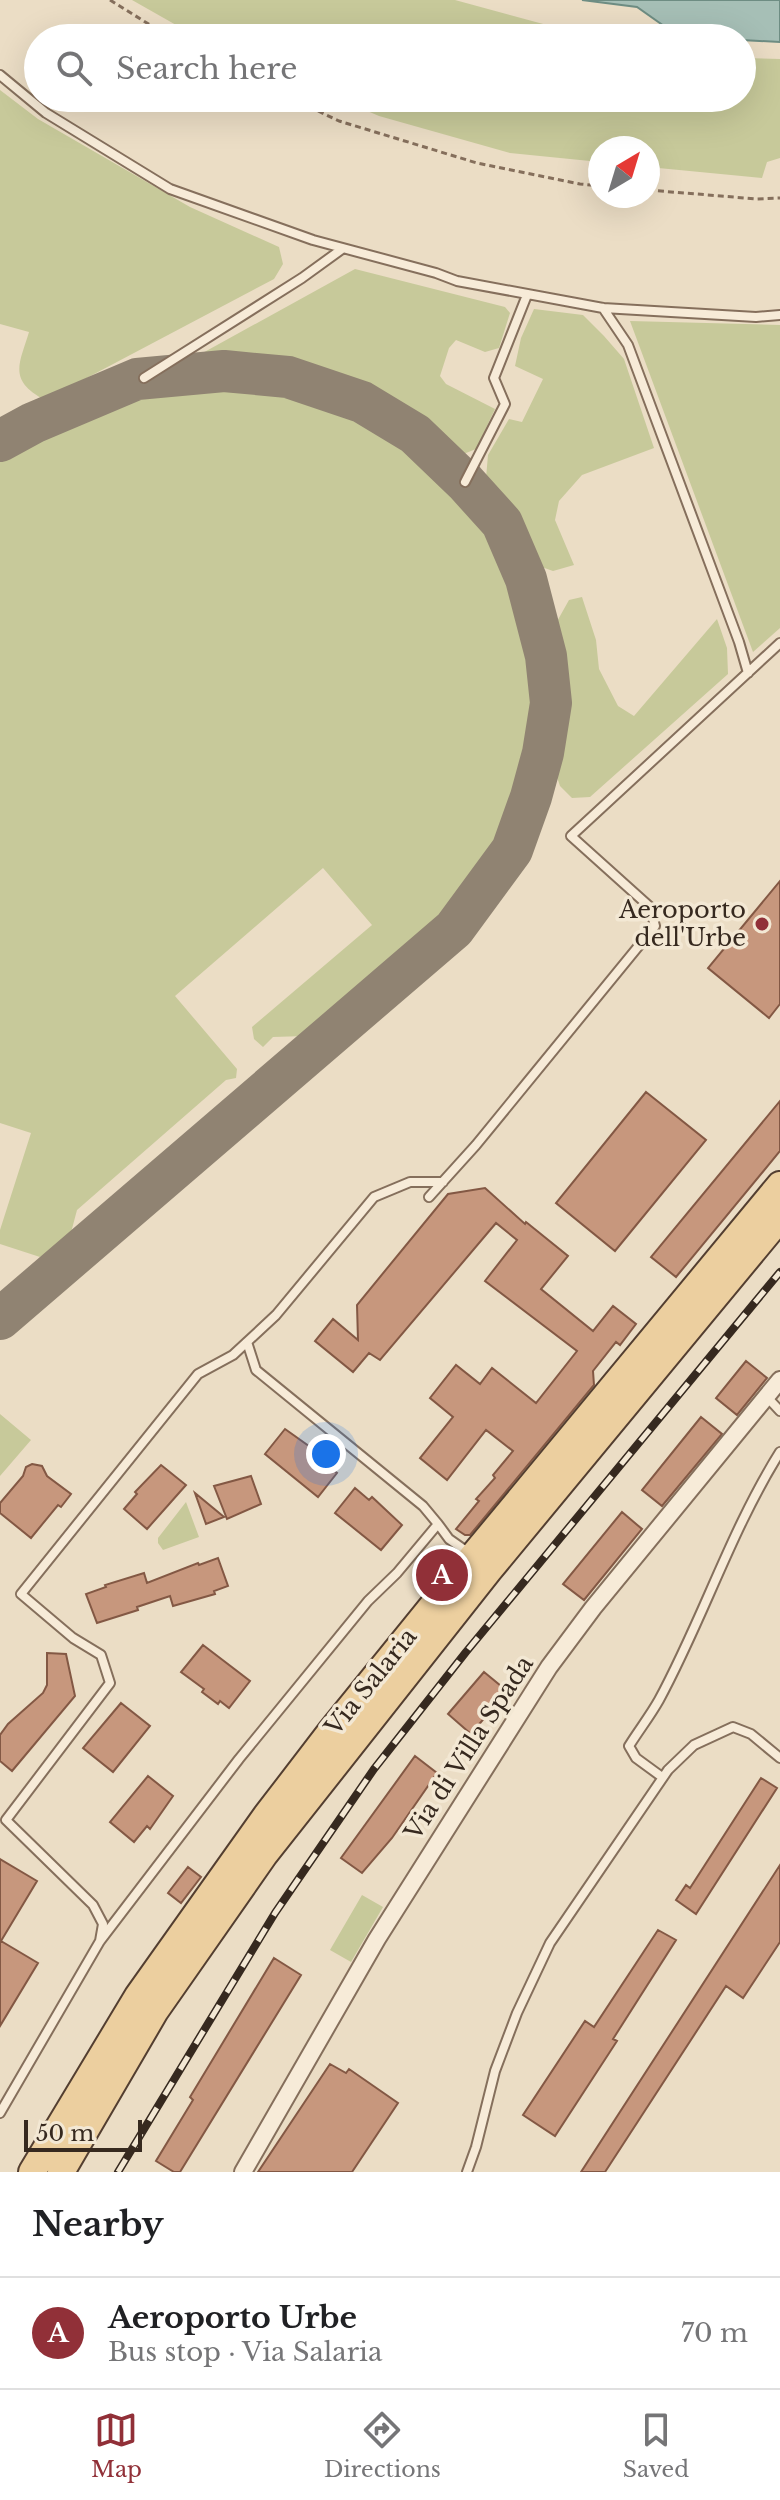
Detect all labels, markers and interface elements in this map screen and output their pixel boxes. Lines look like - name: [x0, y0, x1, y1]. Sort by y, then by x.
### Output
- search box: [24, 24, 756, 112]
- icon: search: [52, 46, 96, 90]
- text: Search here: [116, 50, 297, 87]
- north arrow: [588, 136, 660, 208]
- place label: Aeroporto dell'Urbe: [618, 895, 746, 952]
- marker: Aeroporto dell'Urbe: [753, 915, 771, 933]
- your location: [306, 1434, 346, 1474]
- pin: A: [416, 1545, 468, 1605]
- street label: Via Salaria: [318, 1622, 423, 1742]
- street label: Via di Villa Spada: [398, 1650, 539, 1846]
- scale bar: [24, 2116, 142, 2152]
- text: 50 m: [36, 2120, 94, 2147]
- text: Nearby: [32, 2203, 164, 2245]
- text: Aeroporto Urbe: [108, 2299, 357, 2336]
- text: A: [47, 2317, 69, 2349]
- text: 70 m: [681, 2317, 748, 2349]
- text: Bus stop · Via Salaria: [108, 2336, 382, 2368]
- tab: Map: [91, 2408, 142, 2483]
- tab: Directions: [324, 2408, 441, 2483]
- tab: Saved: [623, 2408, 689, 2483]

